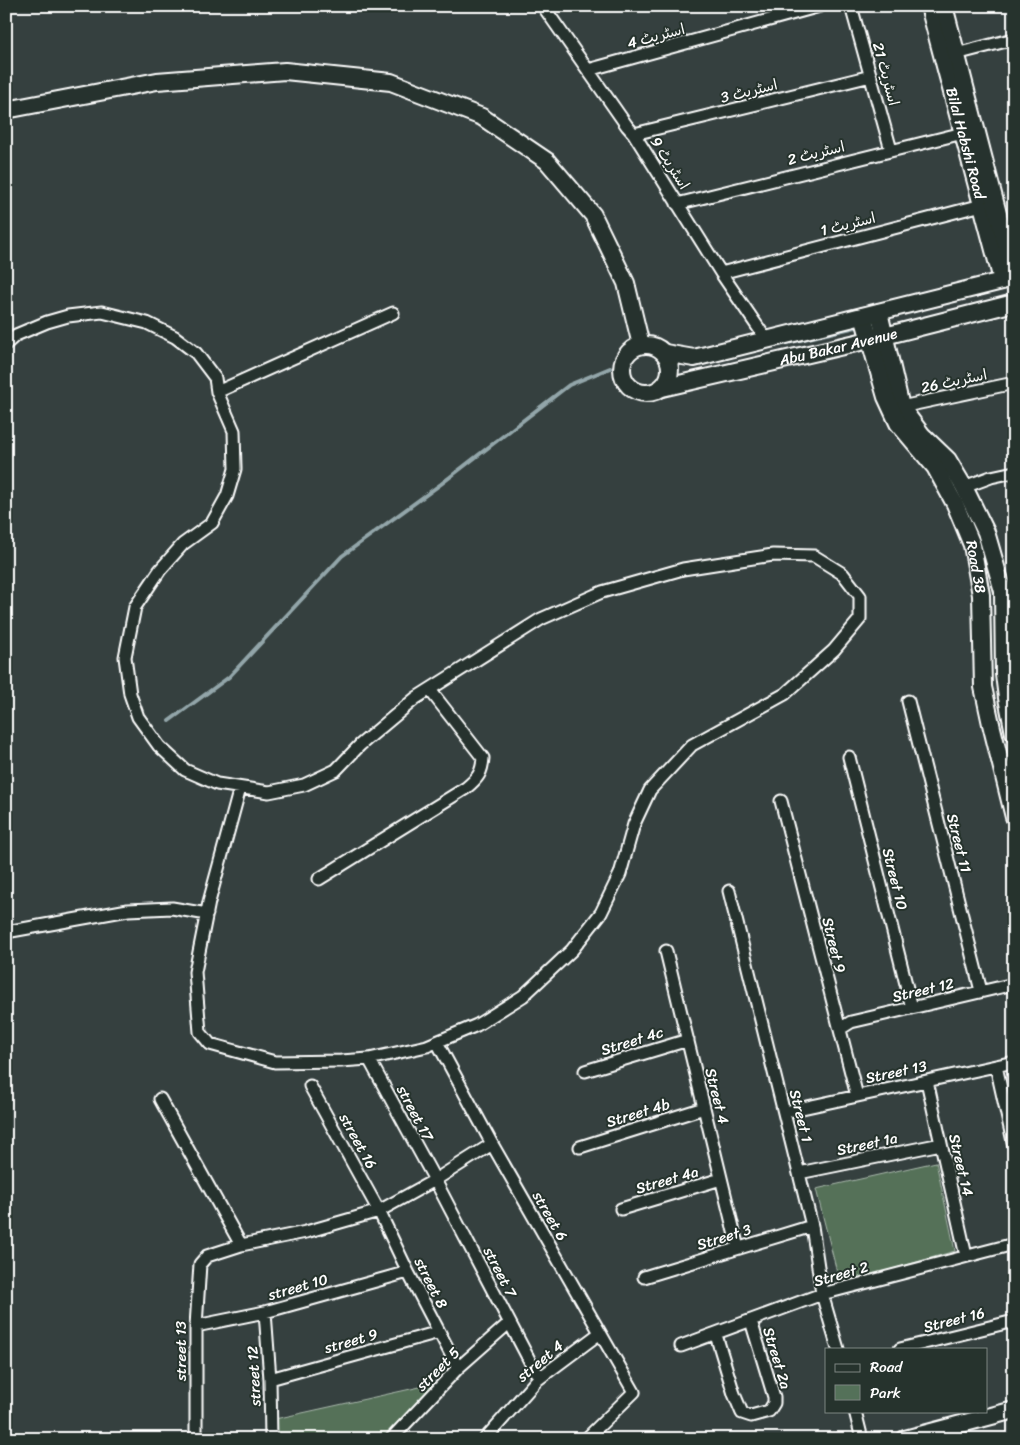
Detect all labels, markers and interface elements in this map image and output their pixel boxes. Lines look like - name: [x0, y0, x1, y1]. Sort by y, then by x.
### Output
- street label: اسٹریٹ 4: [624, 16, 688, 56]
- street label: اسٹریٹ 21: [865, 39, 907, 109]
- street label: اسٹریٹ 3: [718, 71, 780, 111]
- street label: Bilal Habshi Road: [938, 84, 993, 203]
- street label: اسٹریٹ 9: [643, 131, 697, 195]
- street label: اسٹریٹ 2: [785, 133, 847, 173]
- street label: اسٹریٹ 1: [818, 205, 878, 243]
- street label: Abu Bakar Avenue: [776, 320, 900, 374]
- street label: اسٹریٹ 26: [919, 361, 989, 401]
- street label: Road 38: [958, 538, 993, 595]
- street label: Street 11: [939, 811, 979, 875]
- street label: Street 10: [875, 845, 915, 913]
- street label: Street 9: [815, 914, 853, 976]
- street label: Street 12: [890, 970, 957, 1010]
- street label: Street 4c: [597, 1019, 667, 1063]
- street label: Street 13: [863, 1053, 929, 1091]
- street label: Street 4: [698, 1065, 736, 1127]
- street label: street 17: [389, 1079, 441, 1147]
- street label: Street 1: [782, 1087, 820, 1145]
- street label: Street 4b: [603, 1091, 673, 1135]
- street label: street 16: [331, 1107, 384, 1174]
- street label: Street 1a: [834, 1125, 900, 1163]
- street label: Street 14: [941, 1131, 981, 1199]
- street label: Street 4a: [632, 1159, 702, 1201]
- street label: street 6: [525, 1185, 575, 1246]
- street label: Street 3: [694, 1216, 754, 1258]
- street label: street 7: [476, 1241, 525, 1303]
- street label: street 8: [407, 1252, 455, 1313]
- street label: Street 2: [810, 1254, 872, 1294]
- street label: street 10: [264, 1266, 331, 1308]
- street label: Street 16: [921, 1300, 987, 1340]
- street label: street 13: [168, 1321, 194, 1382]
- street label: street 9: [320, 1321, 381, 1361]
- street label: Street 2a: [755, 1324, 799, 1393]
- street label: street 4: [510, 1333, 569, 1389]
- street label: street 5: [409, 1340, 467, 1398]
- street label: street 12: [239, 1345, 269, 1408]
- legend: [825, 1348, 988, 1412]
- text: Road: [870, 1354, 903, 1380]
- text: Park: [870, 1380, 901, 1406]

